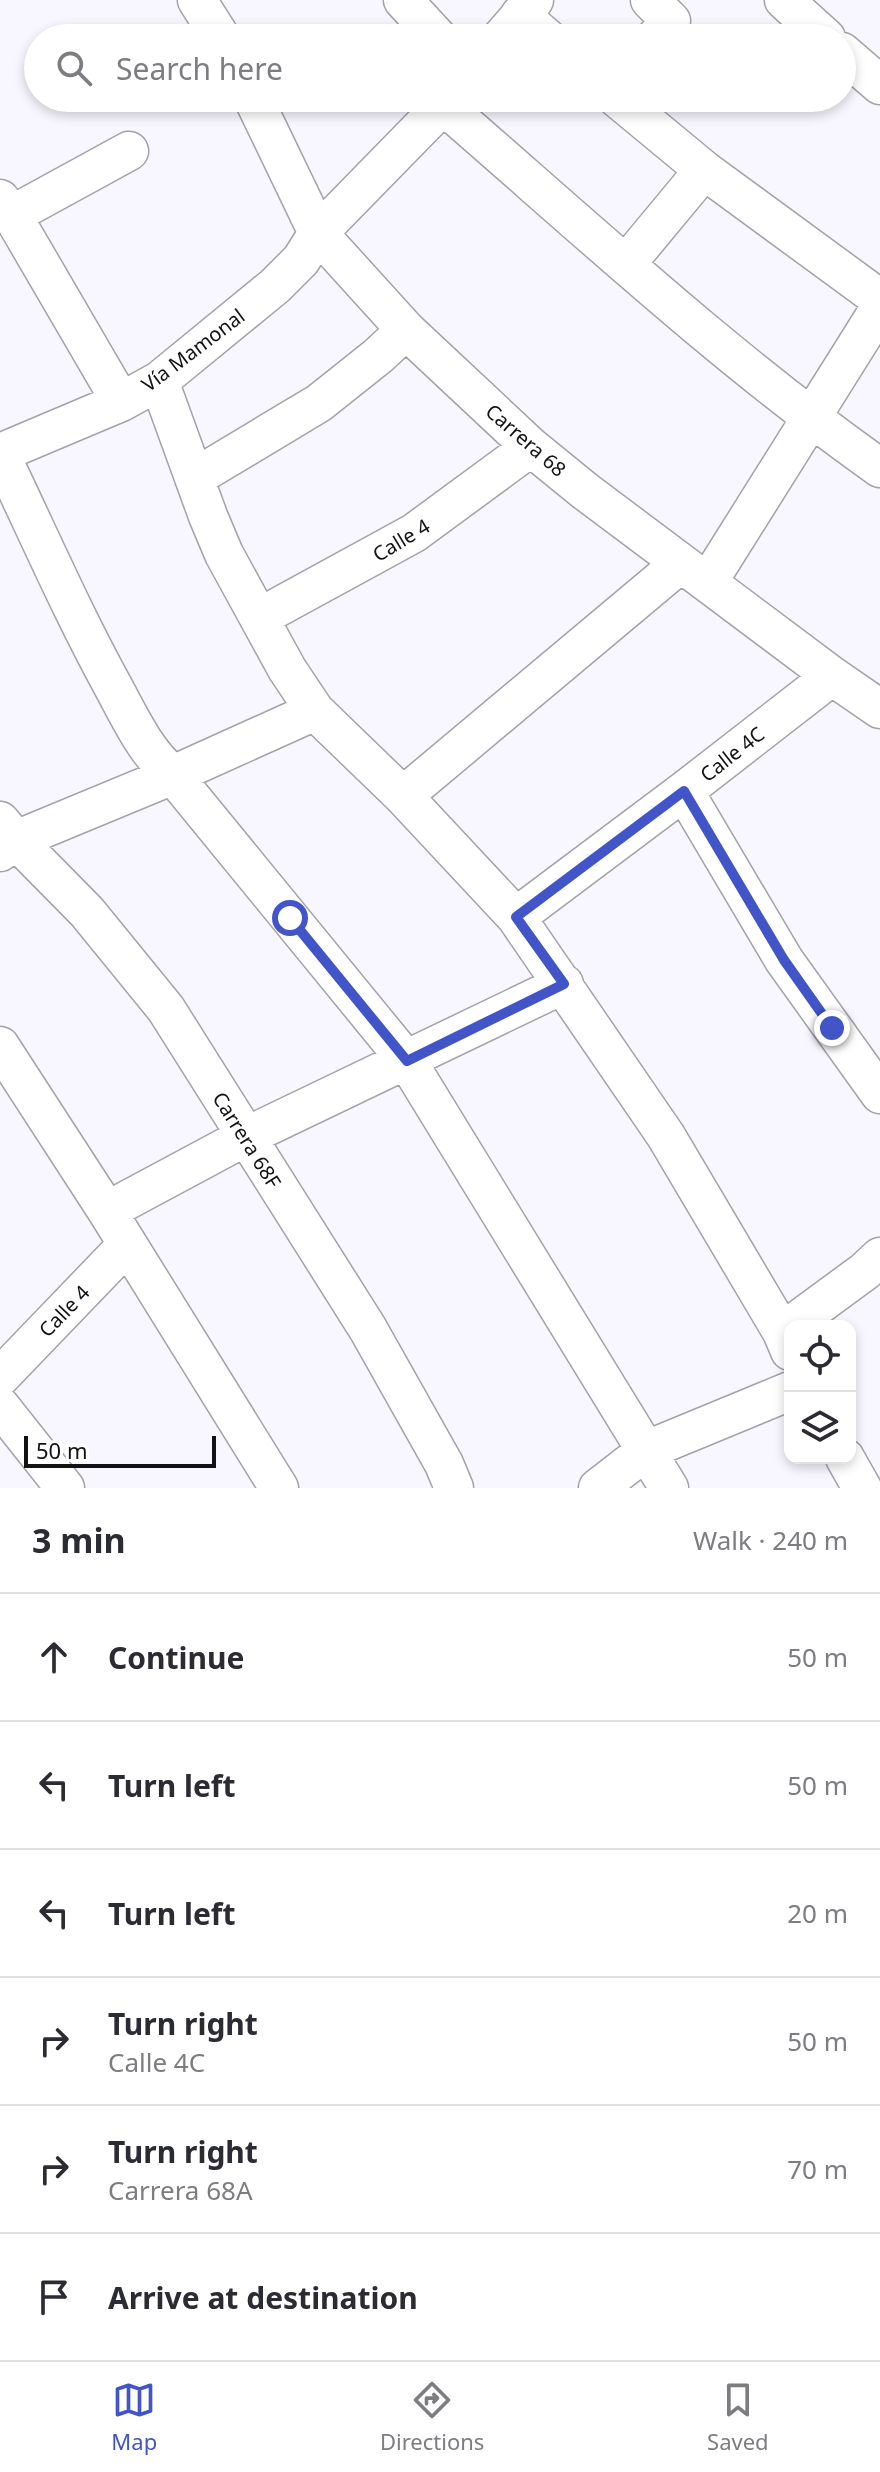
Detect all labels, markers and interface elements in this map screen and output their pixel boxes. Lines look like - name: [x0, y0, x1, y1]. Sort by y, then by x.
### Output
- search box: [24, 24, 856, 112]
- icon: search: [52, 46, 96, 90]
- text: Search here: [116, 48, 283, 89]
- street label: Vía Mamonal: [136, 302, 250, 398]
- street label: Carrera 68: [480, 398, 572, 482]
- street label: Calle 4: [367, 512, 435, 568]
- street label: Calle 4C: [694, 720, 770, 788]
- route start: [272, 900, 308, 936]
- route end: [814, 1010, 850, 1046]
- street label: Carrera 68F: [207, 1087, 287, 1193]
- street label: Calle 4: [33, 1279, 96, 1343]
- map controls: [784, 1320, 856, 1464]
- button: locate: [784, 1320, 856, 1392]
- button: layers: [784, 1392, 856, 1464]
- scale bar: [24, 1432, 216, 1468]
- text: 50 m: [36, 1435, 87, 1465]
- text: 3 min: [32, 1517, 126, 1563]
- text: Walk · 240 m: [693, 1522, 848, 1558]
- icon: ahead: [32, 1635, 76, 1679]
- text: Continue: [108, 1637, 244, 1678]
- text: 50 m: [787, 1639, 848, 1675]
- icon: left: [32, 1763, 76, 1807]
- text: Turn left: [108, 1765, 236, 1806]
- text: 50 m: [787, 1767, 848, 1803]
- icon: left: [32, 1891, 76, 1935]
- text: Turn left: [108, 1893, 236, 1934]
- text: 20 m: [787, 1895, 848, 1931]
- text: Turn right: [108, 2003, 258, 2044]
- icon: right: [32, 2019, 76, 2063]
- text: 50 m: [787, 2023, 848, 2059]
- text: Calle 4C: [108, 2044, 205, 2080]
- text: Turn right: [108, 2131, 258, 2172]
- icon: right: [32, 2147, 76, 2191]
- text: 70 m: [787, 2151, 848, 2187]
- text: Carrera 68A: [108, 2172, 253, 2208]
- icon: arrive: [32, 2275, 76, 2319]
- text: Arrive at destination: [108, 2277, 418, 2318]
- tab: Map: [111, 2378, 157, 2456]
- tab: Directions: [380, 2378, 484, 2456]
- tab: Saved: [707, 2378, 769, 2456]

